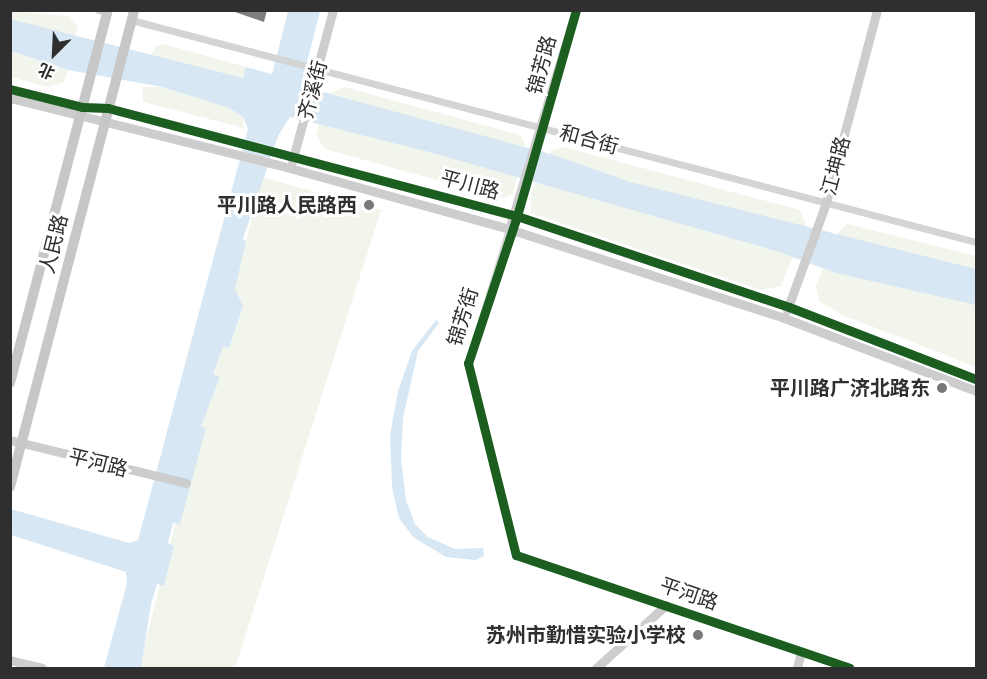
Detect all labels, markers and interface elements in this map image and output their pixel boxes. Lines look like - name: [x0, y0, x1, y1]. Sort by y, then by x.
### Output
- north arrow: [24, 24, 84, 84]
- street label: 锦芳路: [523, 33, 561, 97]
- street label: 齐溪街: [294, 58, 332, 122]
- text: 北: [35, 59, 58, 83]
- street label: 和合街: [557, 121, 621, 159]
- street label: 江坤路: [817, 134, 855, 198]
- street label: 平川路: [438, 166, 502, 204]
- place label: 平川路人民路西: [217, 193, 357, 217]
- marker: 平川路人民路西: [362, 198, 376, 212]
- street label: 人民路: [35, 212, 73, 276]
- street label: 锦芳街: [443, 285, 483, 349]
- place label: 平川路广济北路东: [770, 376, 930, 400]
- marker: 平川路广济北路东: [935, 381, 949, 395]
- street label: 平河路: [66, 444, 130, 482]
- street label: 平河路: [657, 573, 721, 615]
- place label: 苏州市勤惜实验小学校: [486, 623, 686, 647]
- marker: 苏州市勤惜实验小学校: [691, 628, 705, 642]

